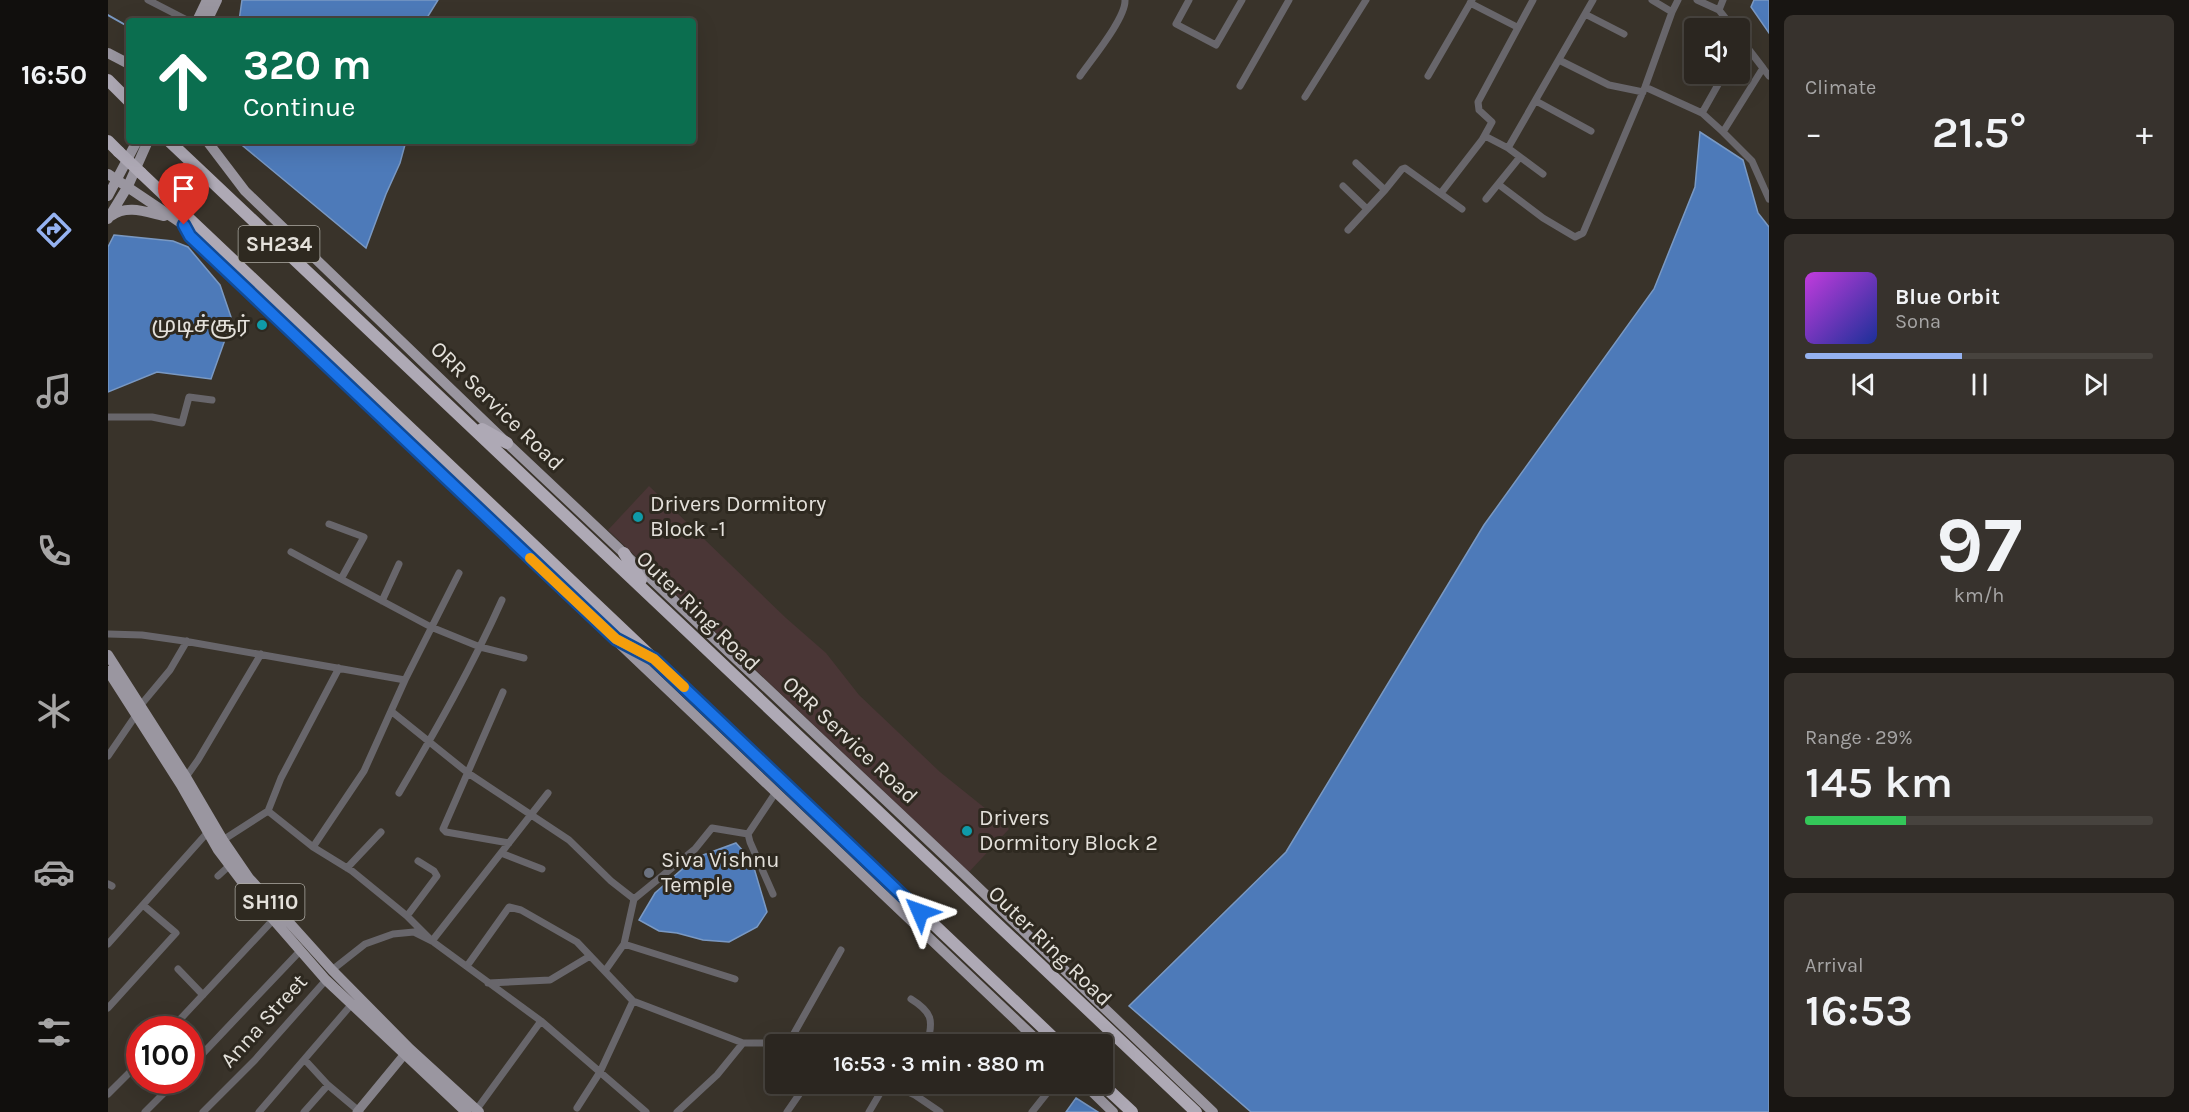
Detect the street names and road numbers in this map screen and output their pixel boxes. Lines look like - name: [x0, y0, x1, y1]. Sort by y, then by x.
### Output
- road number: SH234: [238, 226, 320, 262]
- street label: ORR Service Road: [425, 336, 569, 476]
- street label: Outer Ring Road: [631, 545, 765, 677]
- street label: ORR Service Road: [777, 671, 923, 809]
- street label: Outer Ring Road: [983, 880, 1117, 1012]
- road number: SH110: [236, 884, 304, 920]
- street label: Anna Street: [215, 969, 313, 1073]

